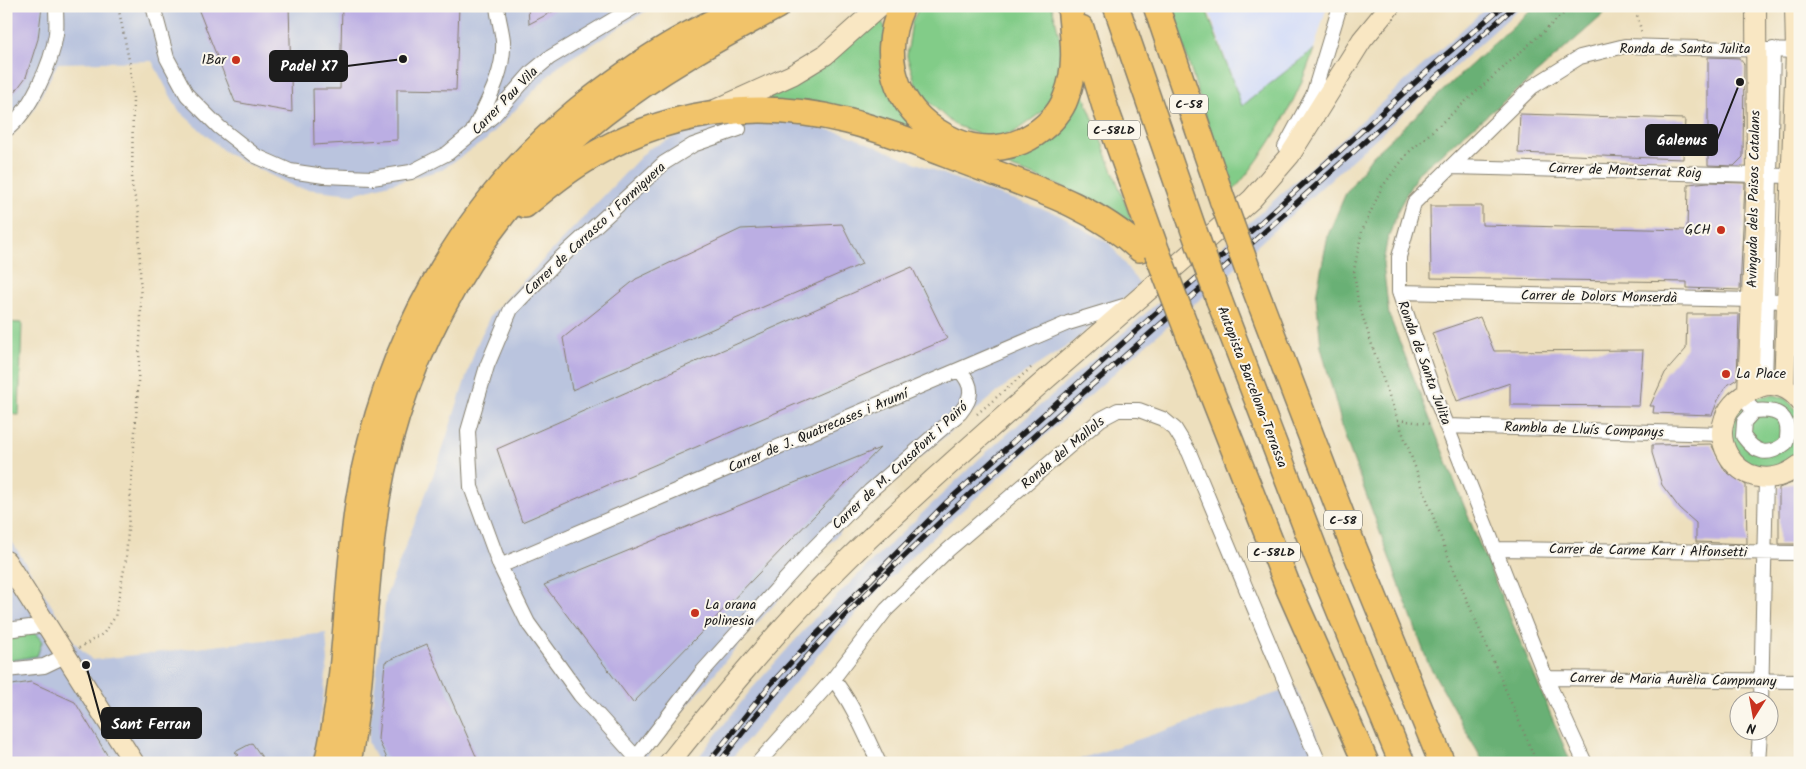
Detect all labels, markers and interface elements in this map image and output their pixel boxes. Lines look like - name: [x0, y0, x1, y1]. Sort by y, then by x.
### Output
- street label: Ronda de Santa Julita: [1619, 38, 1751, 60]
- place label: IBar: [202, 49, 227, 71]
- callout: Padel X7: [270, 51, 347, 81]
- marker: IBar: [230, 54, 242, 66]
- text: Padel X7: [281, 55, 338, 79]
- street label: Carrer Pau Vila: [467, 62, 543, 140]
- road number: C-58: [1170, 95, 1208, 114]
- street label: Avinguda dels Països Catalans: [1741, 110, 1767, 288]
- road number: C-58LD: [1088, 120, 1140, 140]
- callout: Galenus: [1646, 125, 1717, 155]
- text: Galenus: [1657, 129, 1707, 153]
- street label: Carrer de Carrasco i Formiguera: [519, 157, 671, 301]
- street label: Carrer de Montserrat Roig: [1548, 157, 1702, 185]
- place label: GCH: [1685, 219, 1711, 241]
- marker: GCH: [1715, 224, 1727, 236]
- street label: Carrer de Dolors Monserdà: [1521, 285, 1678, 309]
- street label: Ronda de Santa Julita: [1391, 298, 1457, 428]
- street label: Autopista Barcelona-Terrassa: [1211, 303, 1293, 471]
- place label: La Place: [1736, 363, 1787, 385]
- marker: La Place: [1720, 368, 1732, 380]
- street label: Carrer de J. Quatrecases i Arumí: [725, 382, 914, 479]
- street label: Carrer de M. Crusafont i Pairó: [827, 396, 974, 535]
- street label: Ronda del Mallols: [1016, 411, 1110, 495]
- street label: Rambla de Lluís Companys: [1504, 416, 1664, 444]
- road number: C-58: [1324, 510, 1362, 530]
- street label: Carrer de Carme Karr i Alfonsetti: [1549, 538, 1748, 564]
- road number: C-58LD: [1248, 542, 1300, 562]
- place label: La orana polinesia: [704, 594, 756, 632]
- marker: La orana polinesia: [689, 607, 701, 619]
- street label: Carrer de Maria Aurèlia Campmany: [1569, 667, 1777, 693]
- north arrow: [1728, 692, 1778, 742]
- callout: Sant Ferran: [102, 708, 201, 738]
- text: Sant Ferran: [111, 713, 191, 737]
- text: N: [1745, 716, 1758, 739]

